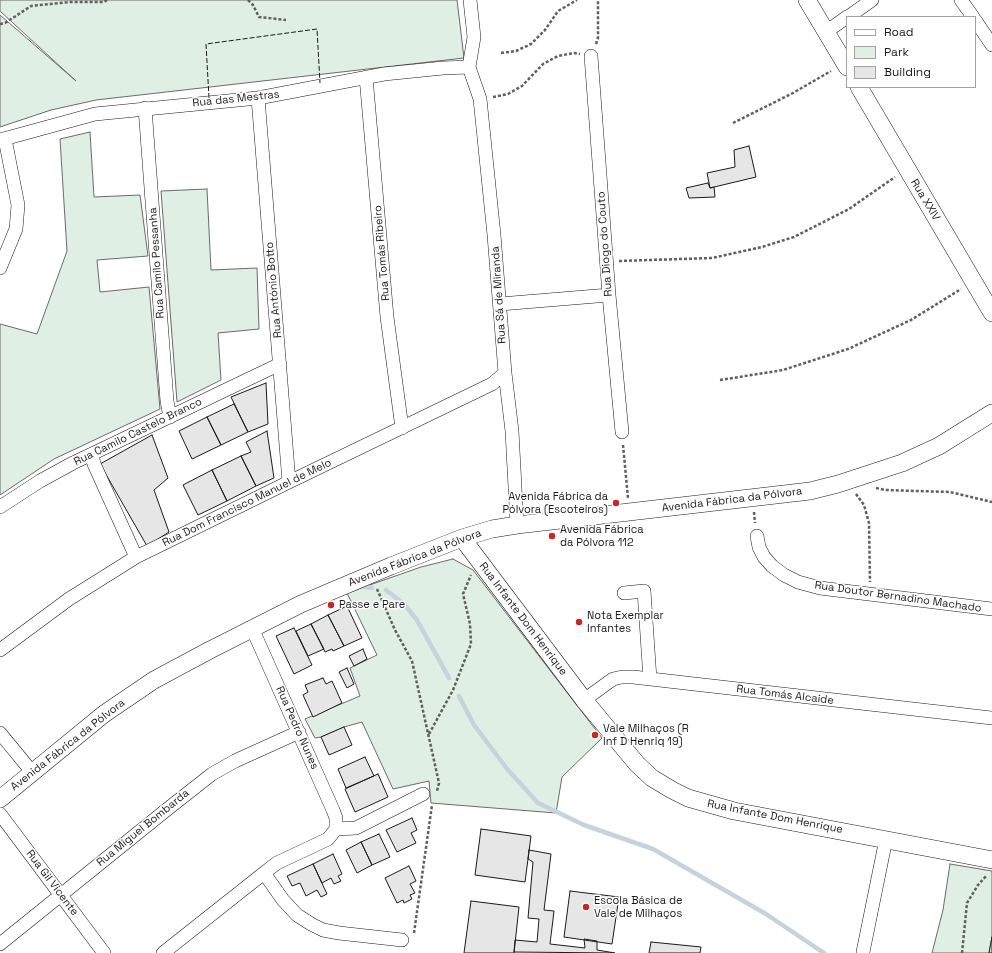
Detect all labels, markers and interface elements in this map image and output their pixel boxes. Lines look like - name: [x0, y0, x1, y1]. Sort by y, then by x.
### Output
- legend: [846, 16, 976, 88]
- text: Road: [884, 24, 913, 40]
- text: Park: [884, 44, 909, 60]
- text: Building: [884, 64, 931, 80]
- street label: Rua das Mestras: [192, 88, 280, 110]
- street label: Rua XXIV: [907, 177, 943, 223]
- street label: Rua Diogo do Couto: [595, 191, 615, 297]
- street label: Rua Tomás Ribeiro: [371, 205, 393, 301]
- street label: Rua Camilo Pessanha: [147, 207, 167, 319]
- street label: Rua António Botto: [263, 241, 285, 339]
- street label: Rua Sá de Miranda: [489, 246, 509, 344]
- street label: Rua Camilo Castelo Branco: [72, 395, 204, 469]
- street label: Rua Dom Francisco Manuel de Melo: [160, 456, 334, 550]
- street label: Avenida Fábrica da Pólvora: [661, 485, 803, 515]
- place label: Avenida Fábrica da Pólvora (Escoteiros): [502, 490, 608, 516]
- marker: Avenida Fábrica da Pólvora (Escoteiros): [611, 498, 621, 508]
- place label: Avenida Fábrica da Pólvora 112: [560, 523, 644, 549]
- street label: Avenida Fábrica da Pólvora: [347, 526, 483, 590]
- marker: Avenida Fábrica da Pólvora 112: [547, 531, 557, 541]
- street label: Rua Infante Dom Henrique: [476, 560, 570, 678]
- street label: Rua Doutor Bernadino Machado: [814, 579, 982, 615]
- place label: Passe e Pare: [339, 598, 405, 612]
- marker: Passe e Pare: [326, 600, 336, 610]
- place label: Nota Exemplar Infantes: [587, 609, 664, 635]
- marker: Nota Exemplar Infantes: [574, 617, 584, 627]
- street label: Rua Tomás Alcaide: [735, 682, 835, 708]
- street label: Rua Pedro Nunes: [273, 684, 321, 772]
- street label: Avenida Fábrica da Pólvora: [8, 696, 128, 794]
- place label: Vale Milhaços (R Inf D Henriq 19): [603, 722, 689, 748]
- marker: Vale Milhaços (R Inf D Henriq 19): [590, 730, 600, 740]
- street label: Rua Miguel Bombarda: [94, 787, 192, 869]
- street label: Rua Infante Dom Henrique: [706, 797, 844, 837]
- street label: Rua Gil Vicente: [23, 848, 81, 918]
- place label: Escola Básica de Vale de Milhaços: [594, 894, 683, 920]
- marker: Escola Básica de Vale de Milhaços: [581, 902, 591, 912]

